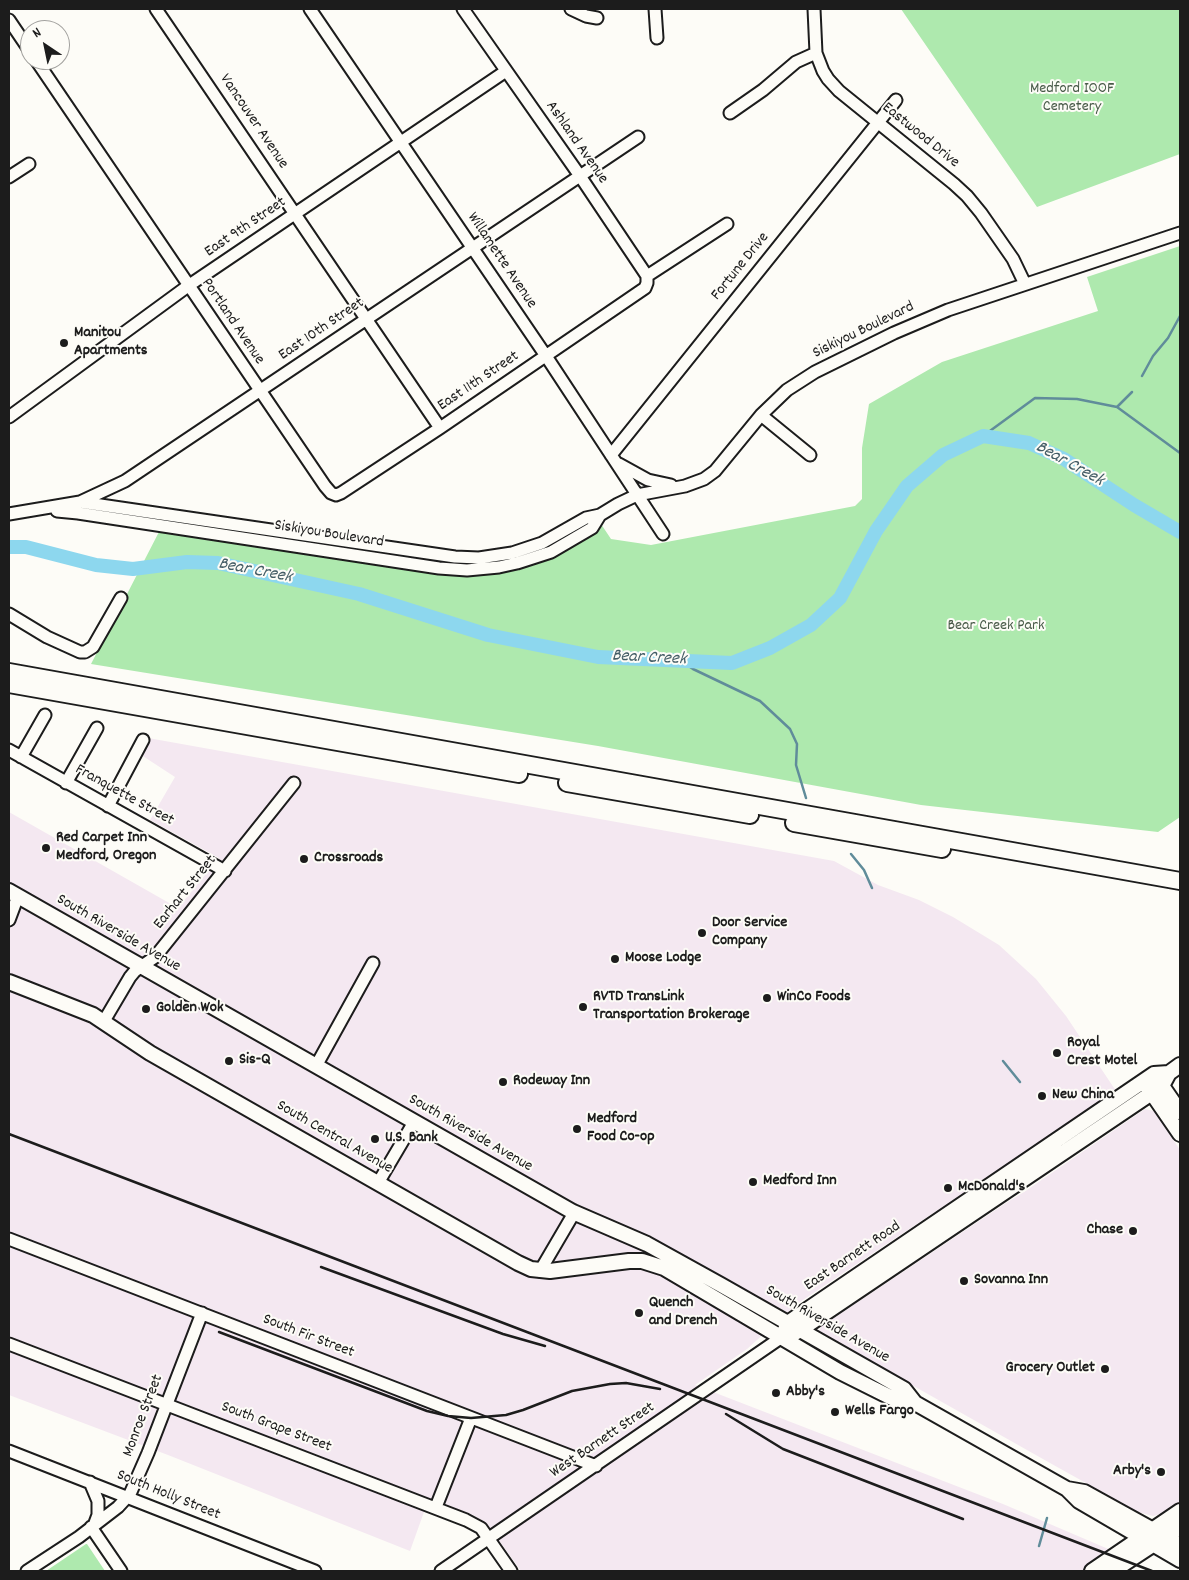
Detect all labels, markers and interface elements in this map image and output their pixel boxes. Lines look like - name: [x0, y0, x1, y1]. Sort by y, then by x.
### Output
- north arrow: [20, 20, 70, 70]
- text: N: [29, 23, 46, 44]
- street label: Vancouver Avenue: [214, 71, 292, 173]
- park label: Medford IOOF Cemetery: [1030, 80, 1114, 118]
- street label: Ashland Avenue: [540, 98, 612, 188]
- street label: Eastwood Drive: [877, 99, 963, 173]
- street label: East 9th Street: [202, 194, 290, 262]
- street label: Willamette Avenue: [462, 209, 540, 313]
- street label: Fortune Drive: [708, 229, 774, 305]
- street label: Portland Avenue: [196, 275, 268, 369]
- street label: East 10th Street: [276, 294, 368, 366]
- street label: Siskiyou Boulevard: [810, 298, 918, 364]
- place label: Manitou Apartments: [74, 324, 148, 362]
- marker: Manitou Apartments: [58, 337, 70, 349]
- street label: East 11th Street: [435, 348, 523, 416]
- water label: Bear Creek: [1031, 437, 1107, 493]
- street label: Siskiyou Boulevard: [273, 517, 385, 553]
- water label: Bear Creek: [216, 554, 294, 590]
- park label: Bear Creek Park: [947, 617, 1045, 637]
- water label: Bear Creek: [611, 646, 687, 672]
- street label: Franquette Street: [71, 761, 177, 831]
- place label: Red Carpet Inn Medford, Oregon: [56, 829, 156, 867]
- marker: Red Carpet Inn Medford, Oregon: [40, 842, 52, 854]
- place label: Crossroads: [314, 849, 383, 869]
- street label: Earhart Street: [150, 852, 222, 934]
- marker: Crossroads: [298, 853, 310, 865]
- street label: South Riverside Avenue: [53, 891, 183, 977]
- place label: Door Service Company: [712, 914, 787, 952]
- marker: Door Service Company: [696, 927, 708, 939]
- place label: Moose Lodge: [625, 949, 701, 969]
- marker: Moose Lodge: [609, 953, 621, 965]
- place label: RVTD TransLink Transportation Brokerage: [593, 988, 750, 1026]
- place label: WinCo Foods: [777, 988, 851, 1008]
- marker: WinCo Foods: [761, 992, 773, 1004]
- place label: Golden Wok: [156, 999, 223, 1019]
- marker: RVTD TransLink Transportation Brokerage: [577, 1001, 589, 1013]
- marker: Golden Wok: [140, 1003, 152, 1015]
- place label: Royal Crest Motel: [1067, 1034, 1137, 1072]
- marker: Royal Crest Motel: [1051, 1047, 1063, 1059]
- place label: Sis-Q: [239, 1051, 271, 1071]
- marker: Sis-Q: [223, 1055, 235, 1067]
- place label: Rodeway Inn: [513, 1072, 590, 1092]
- marker: Rodeway Inn: [497, 1076, 509, 1088]
- place label: New China: [1052, 1086, 1114, 1106]
- marker: New China: [1036, 1090, 1048, 1102]
- street label: South Riverside Avenue: [405, 1091, 535, 1177]
- street label: South Central Avenue: [273, 1097, 395, 1179]
- place label: Medford Food Co-op: [587, 1110, 655, 1148]
- marker: Medford Food Co-op: [571, 1123, 583, 1135]
- place label: U.S. Bank: [385, 1129, 438, 1149]
- marker: U.S. Bank: [369, 1133, 381, 1145]
- place label: Medford Inn: [763, 1172, 837, 1192]
- marker: Medford Inn: [747, 1176, 759, 1188]
- place label: McDonald's: [958, 1178, 1025, 1198]
- marker: McDonald's: [942, 1182, 954, 1194]
- street label: East Barnett Road: [801, 1218, 905, 1296]
- place label: Chase: [1086, 1221, 1123, 1241]
- marker: Chase: [1127, 1225, 1139, 1237]
- place label: Sovanna Inn: [974, 1271, 1048, 1291]
- marker: Sovanna Inn: [958, 1275, 970, 1287]
- street label: South Riverside Avenue: [762, 1282, 892, 1368]
- place label: Quench and Drench: [649, 1294, 717, 1332]
- marker: Quench and Drench: [633, 1307, 645, 1319]
- street label: South Fir Street: [260, 1311, 356, 1363]
- place label: Grocery Outlet: [1006, 1359, 1095, 1379]
- marker: Grocery Outlet: [1099, 1363, 1111, 1375]
- street label: Monroe Street: [120, 1372, 168, 1460]
- place label: Abby's: [786, 1383, 825, 1403]
- marker: Abby's: [770, 1387, 782, 1399]
- street label: South Grape Street: [218, 1398, 334, 1458]
- street label: West Barnett Street: [547, 1399, 659, 1483]
- place label: Wells Fargo: [845, 1402, 914, 1422]
- marker: Wells Fargo: [829, 1406, 841, 1418]
- place label: Arby's: [1113, 1462, 1151, 1482]
- marker: Arby's: [1155, 1466, 1167, 1478]
- street label: South Holly Street: [113, 1467, 223, 1525]

